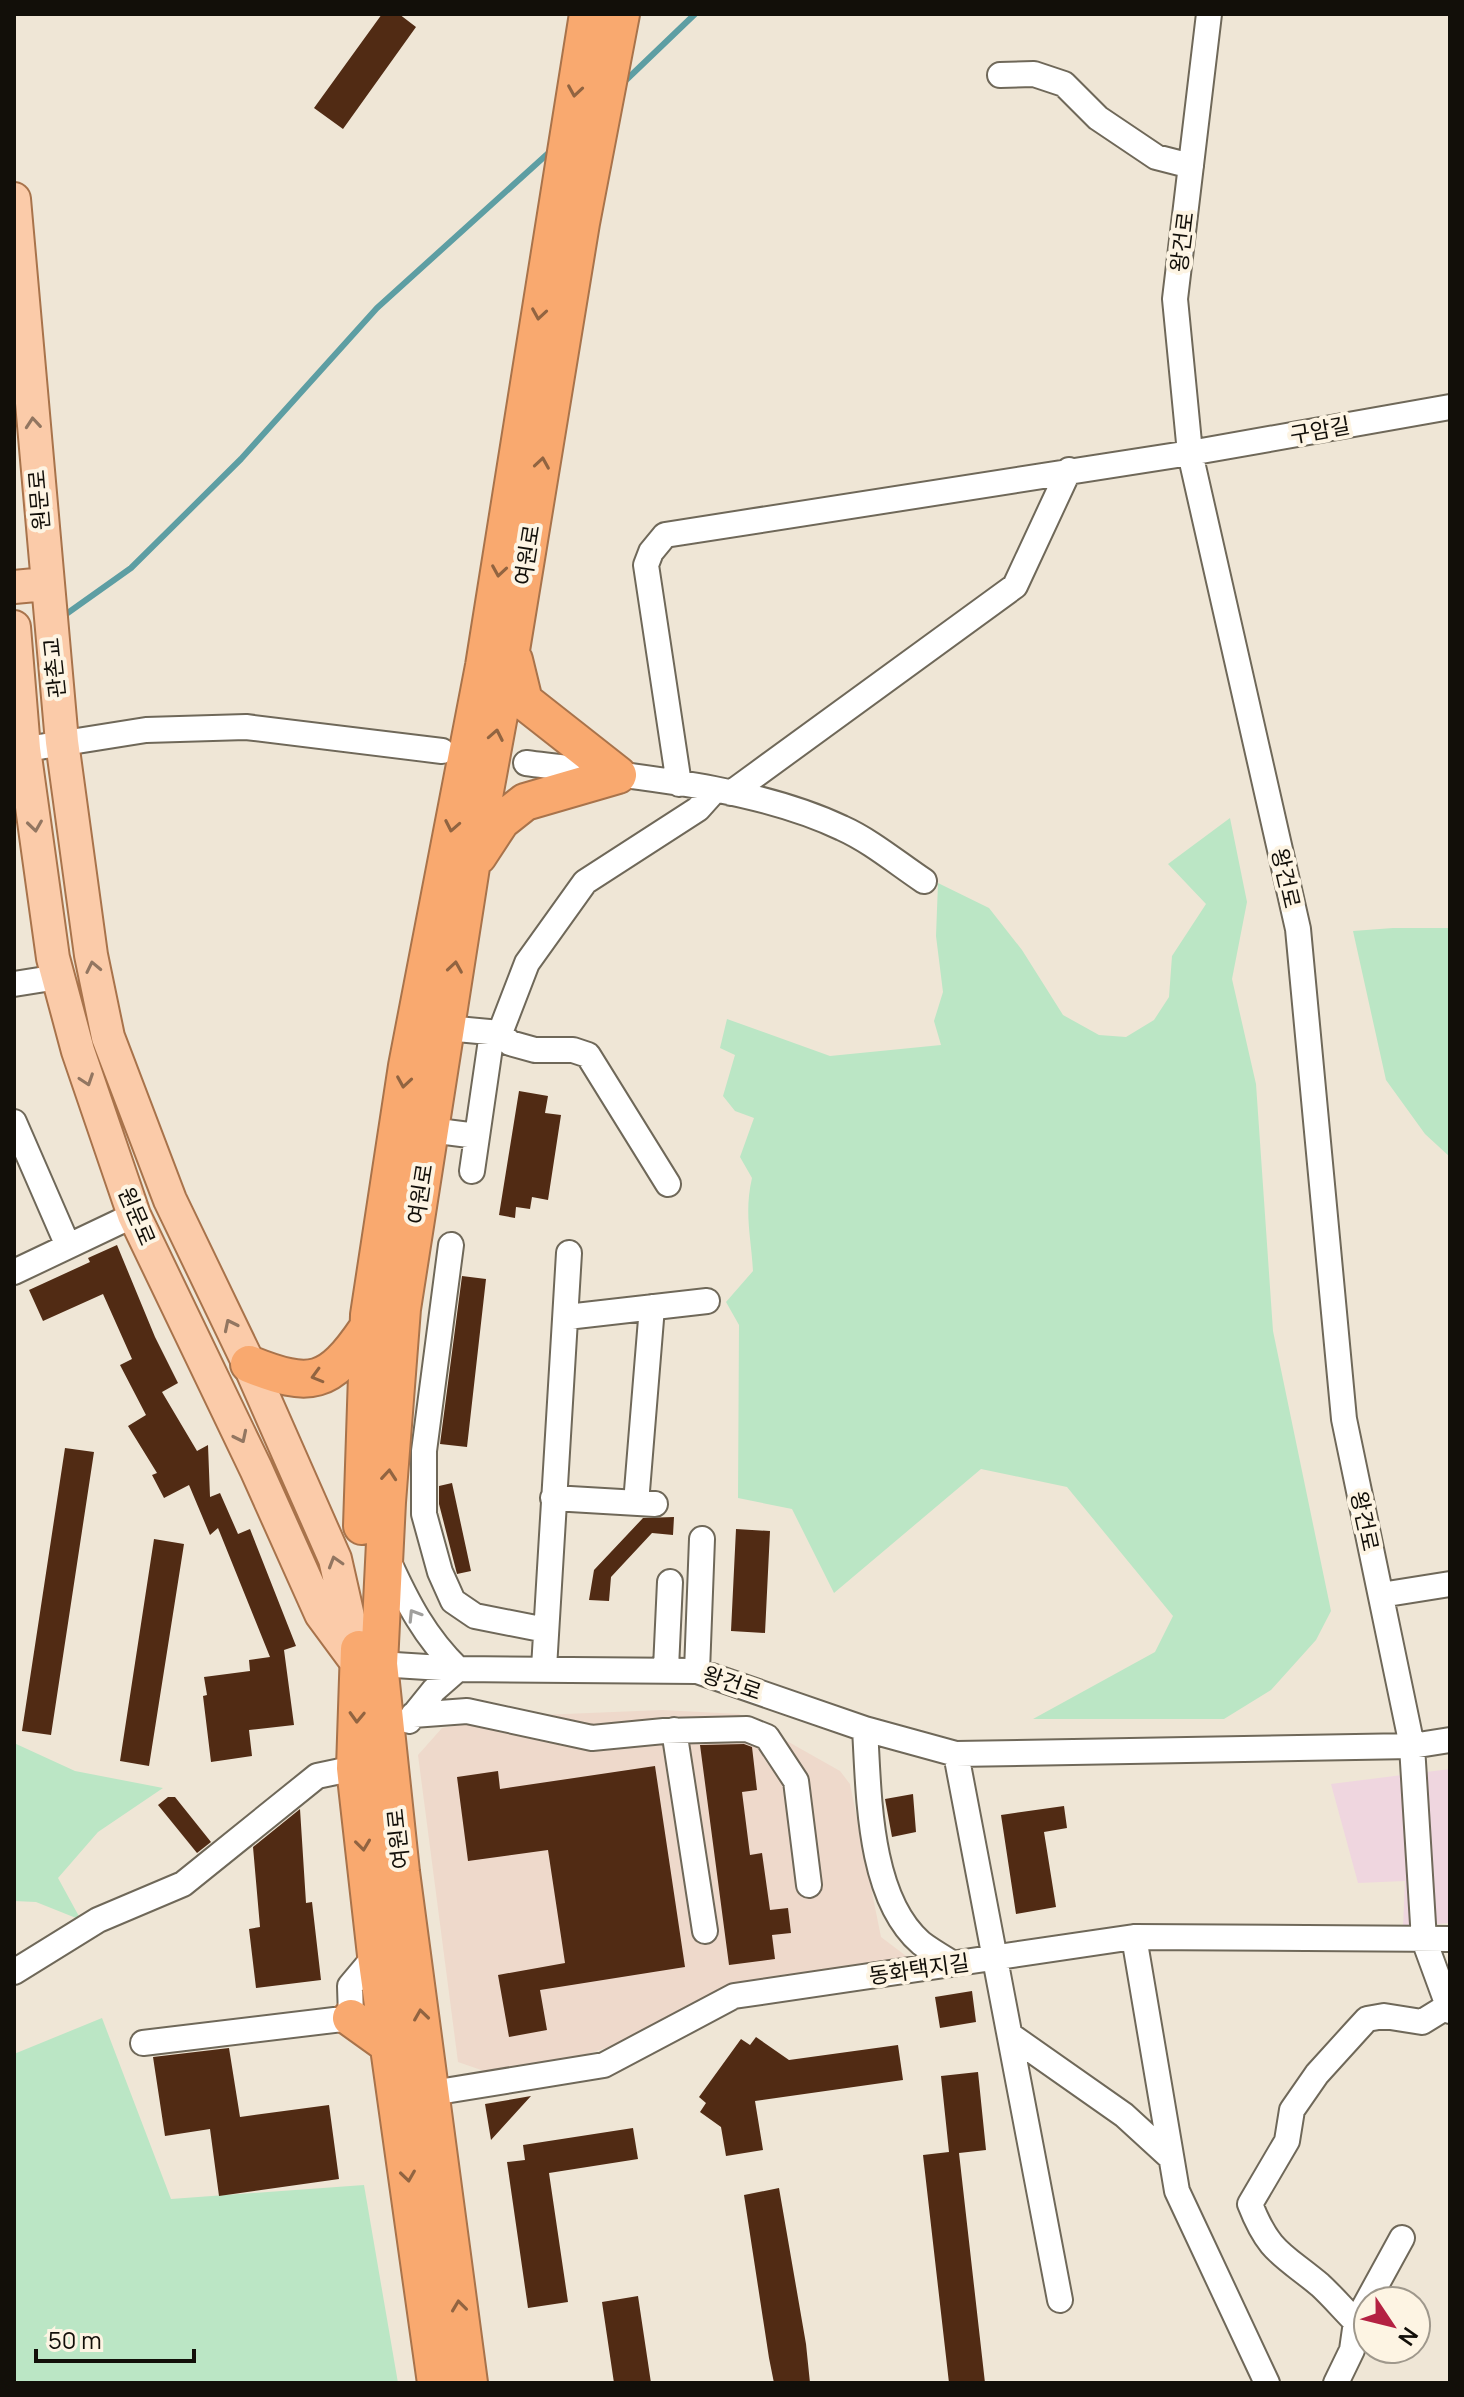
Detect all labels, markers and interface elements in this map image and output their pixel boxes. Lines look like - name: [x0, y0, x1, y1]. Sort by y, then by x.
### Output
- one-way arrow: [567, 84, 584, 98]
- street label: 왕건로: [1163, 210, 1201, 274]
- one-way arrow: [531, 307, 548, 321]
- street label: 구암길: [1287, 410, 1353, 450]
- one-way arrow: [24, 416, 41, 429]
- one-way arrow: [533, 456, 550, 470]
- street label: 원문로: [21, 468, 57, 532]
- street label: 여원로: [507, 523, 547, 587]
- one-way arrow: [491, 564, 508, 577]
- street label: 관촌교: [36, 636, 72, 700]
- one-way arrow: [487, 729, 504, 743]
- one-way arrow: [444, 819, 461, 832]
- one-way arrow: [26, 820, 43, 833]
- street label: 왕건로: [1265, 845, 1307, 911]
- one-way arrow: [85, 960, 102, 974]
- one-way arrow: [446, 960, 463, 974]
- one-way arrow: [78, 1072, 94, 1086]
- one-way arrow: [397, 1075, 414, 1089]
- street label: 여원로: [400, 1162, 440, 1226]
- street label: 원문로: [111, 1182, 163, 1250]
- one-way arrow: [224, 1318, 239, 1333]
- one-way arrow: [310, 1367, 324, 1383]
- one-way arrow: [231, 1429, 247, 1443]
- one-way arrow: [380, 1468, 397, 1481]
- street label: 왕건로: [1344, 1488, 1386, 1554]
- one-way arrow: [328, 1556, 344, 1570]
- one-way arrow: [408, 1609, 423, 1623]
- street label: 왕건로: [698, 1659, 766, 1707]
- one-way arrow: [348, 1711, 365, 1724]
- street label: 여원로: [380, 1807, 416, 1871]
- one-way arrow: [355, 1839, 372, 1852]
- street label: 동화택지길: [867, 1947, 971, 1991]
- one-way arrow: [413, 2008, 430, 2022]
- one-way arrow: [399, 2169, 416, 2183]
- north arrow: [1352, 2285, 1432, 2365]
- one-way arrow: [451, 2299, 468, 2313]
- scale bar: [36, 2313, 194, 2363]
- text: N: [1392, 2321, 1425, 2352]
- text: 50 m: [48, 2323, 102, 2356]

